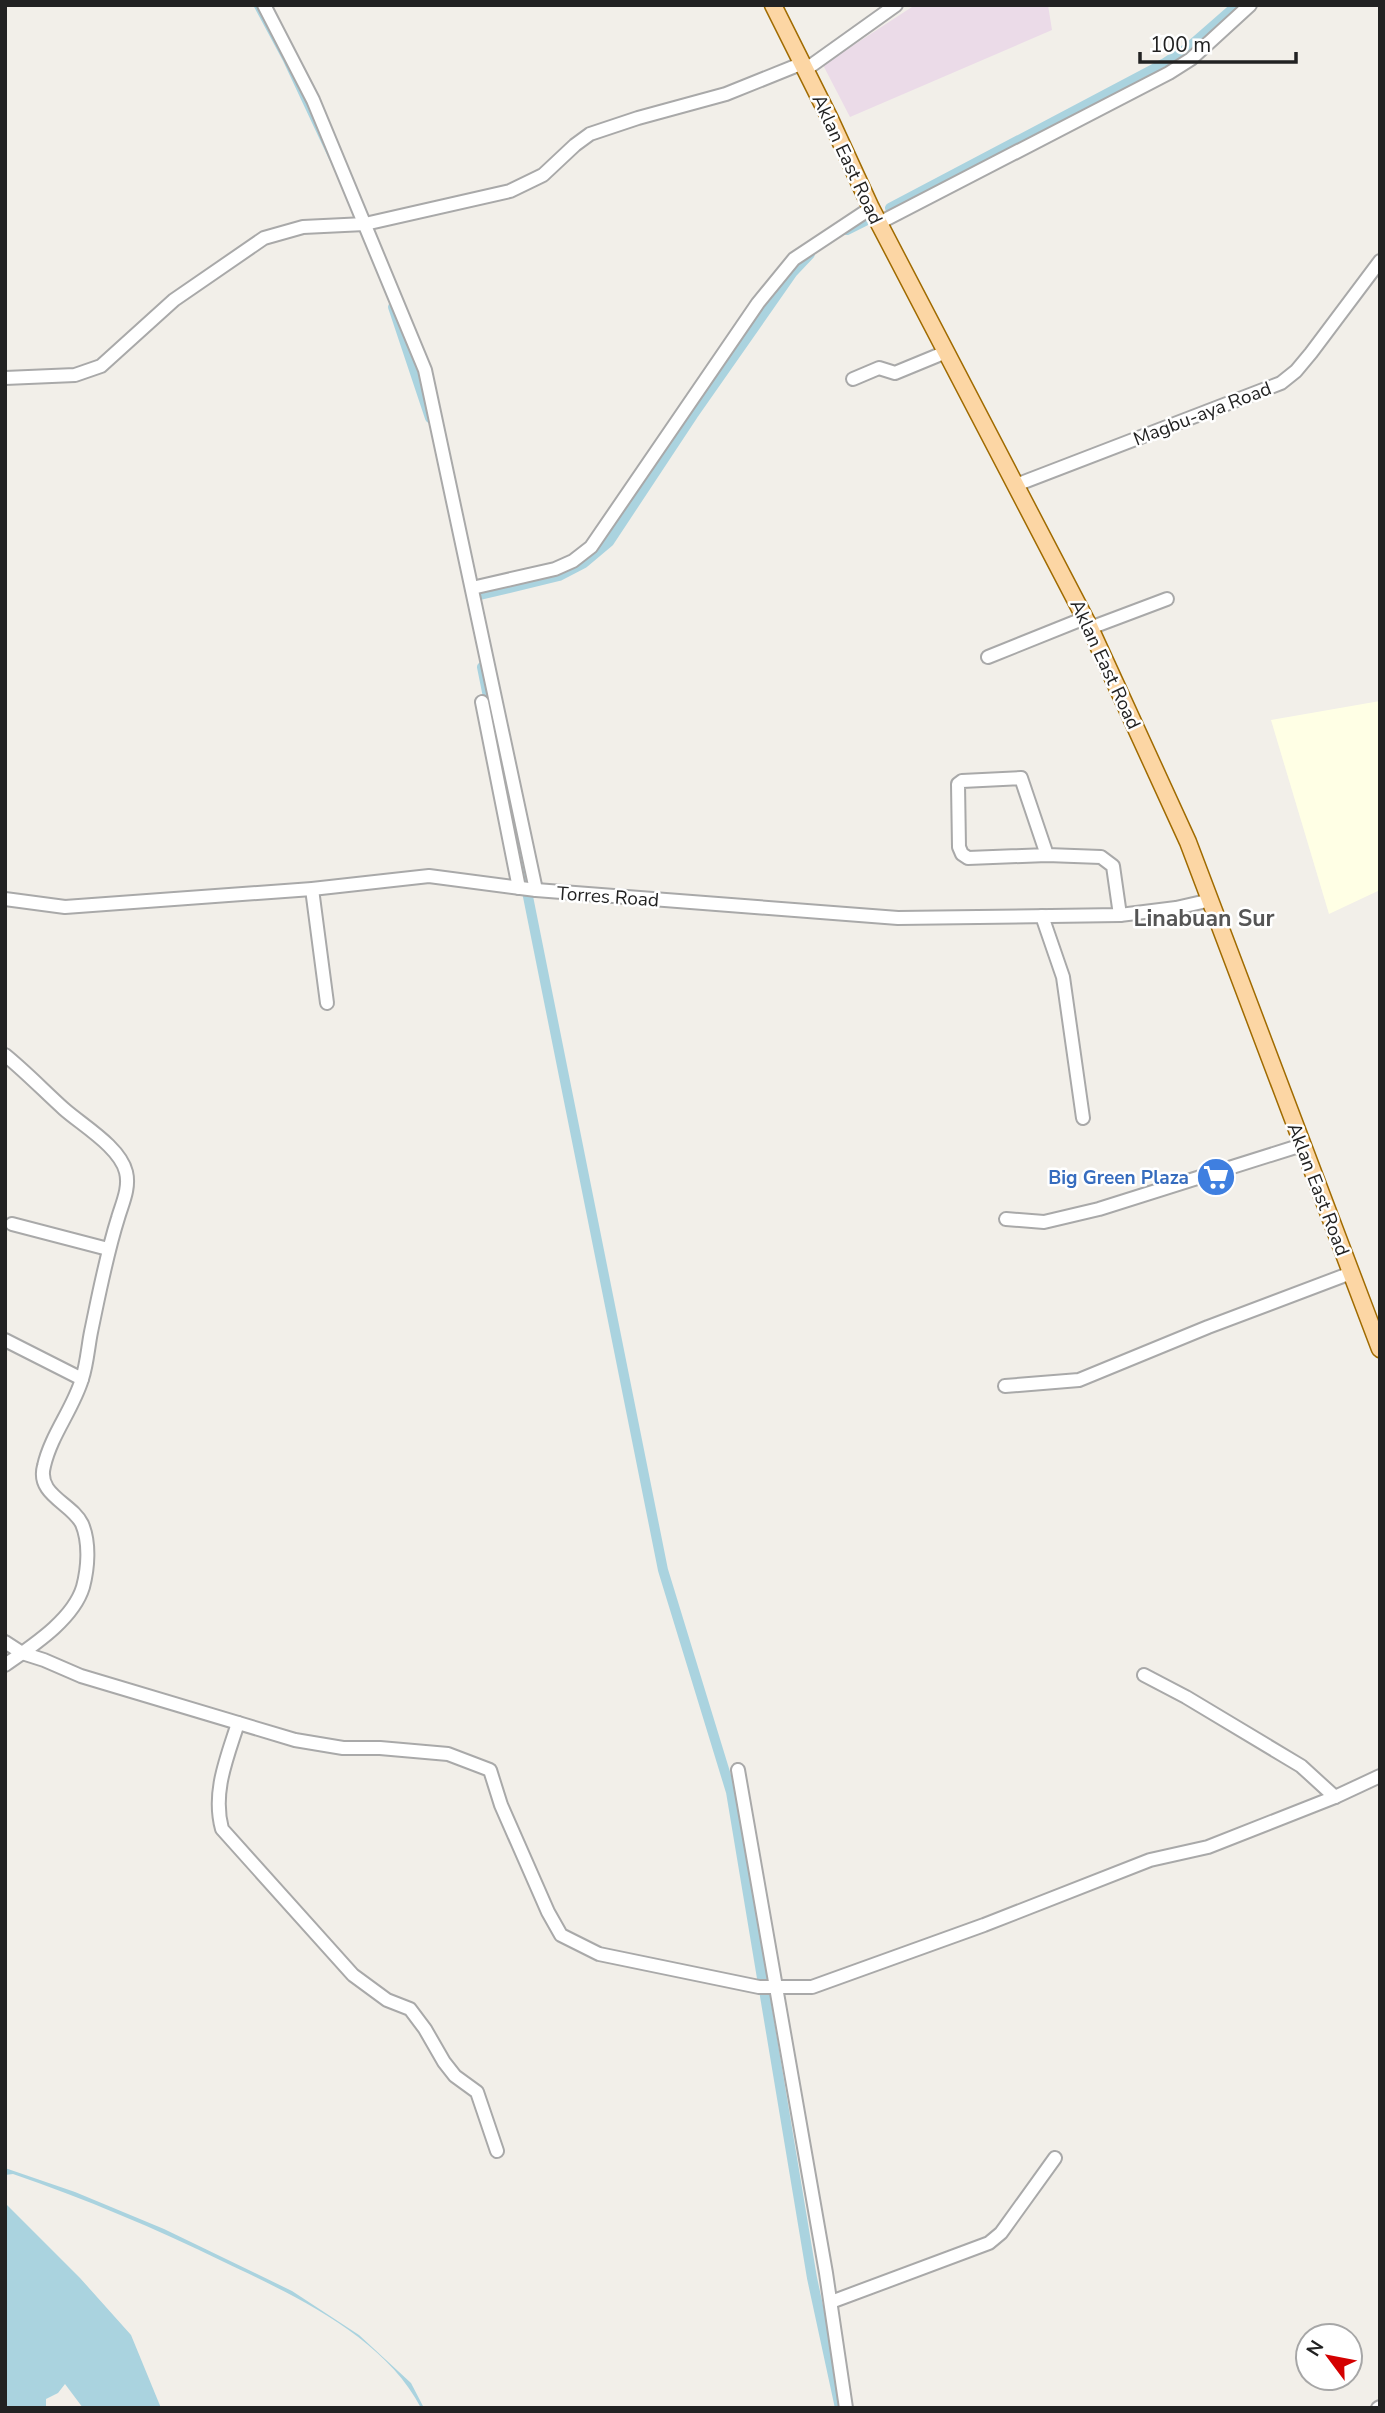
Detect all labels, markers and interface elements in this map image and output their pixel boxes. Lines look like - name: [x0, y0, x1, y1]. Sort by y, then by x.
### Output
- scale bar: [1140, 21, 1296, 65]
- text: 100 m: [1150, 31, 1211, 59]
- street label: Aklan East Road: [806, 90, 889, 229]
- street label: Magbu-aya Road: [1130, 376, 1275, 452]
- street label: Aklan East Road: [1064, 595, 1147, 734]
- street label: Torres Road: [556, 880, 660, 914]
- district label: Linabuan Sur: [1133, 903, 1275, 934]
- street label: Aklan East Road: [1281, 1119, 1355, 1260]
- supermarket icon: Big Green Plaza: [1195, 1156, 1237, 1198]
- place label: Big Green Plaza: [1048, 1165, 1189, 1191]
- north arrow: [1294, 2322, 1364, 2392]
- text: N: [1301, 2336, 1330, 2361]

